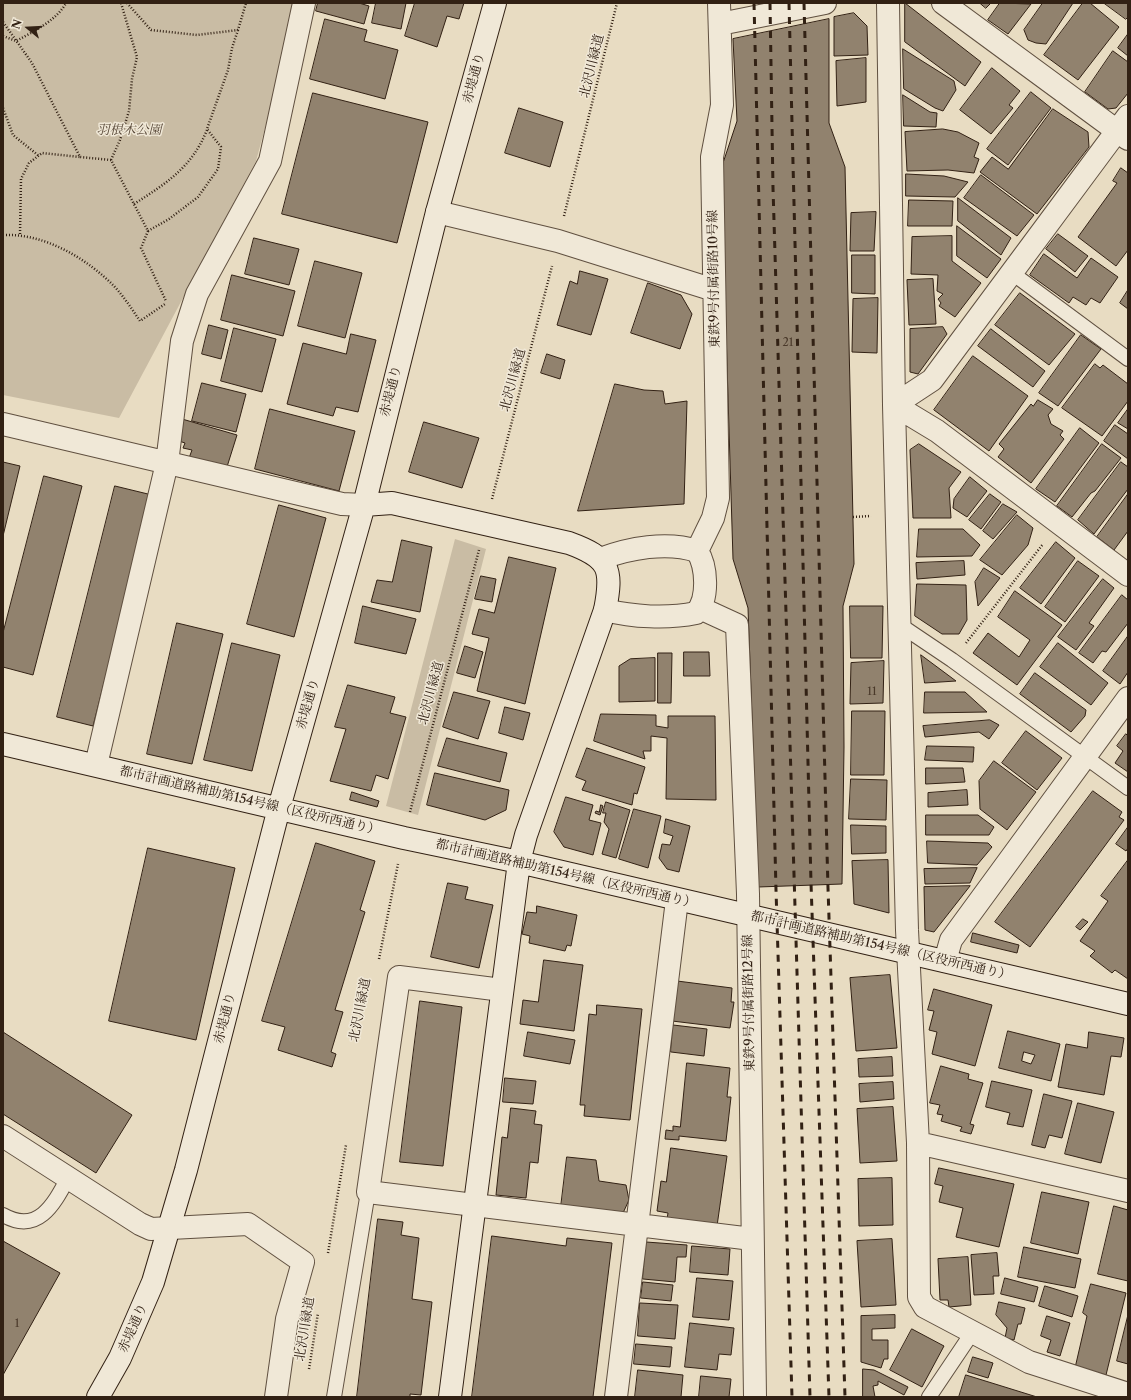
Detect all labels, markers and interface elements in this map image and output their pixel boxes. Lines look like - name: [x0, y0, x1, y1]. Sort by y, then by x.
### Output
- north arrow: [8, 8, 48, 48]
- text: N: [8, 18, 25, 31]
- street label: 北沢川緑道: [577, 33, 607, 99]
- street label: 赤堤通り: [460, 51, 488, 105]
- park label: 羽根木公園: [97, 122, 161, 138]
- street label: 東鉄9号付属街路10号線: [705, 210, 723, 348]
- house number: 21: [783, 336, 793, 350]
- street label: 北沢川緑道: [497, 347, 529, 413]
- street label: 赤堤通り: [377, 364, 405, 418]
- street label: 北沢川緑道: [415, 660, 447, 726]
- street label: 赤堤通り: [293, 677, 323, 731]
- house number: 11: [867, 685, 877, 699]
- street label: 都市計画道路補助第154号線（区役所西通り）: [118, 763, 382, 839]
- street label: 都市計画道路補助第154号線（区役所西通り）: [434, 836, 698, 912]
- street label: 都市計画道路補助第154号線（区役所西通り）: [749, 908, 1013, 984]
- street label: 東鉄9号付属街路12号線: [740, 934, 758, 1072]
- street label: 北沢川緑道: [346, 977, 374, 1043]
- street label: 赤堤通り: [211, 991, 239, 1045]
- street label: 北沢川緑道: [292, 1296, 318, 1362]
- street label: 赤堤通り: [115, 1301, 151, 1355]
- house number: 1: [15, 1317, 19, 1331]

